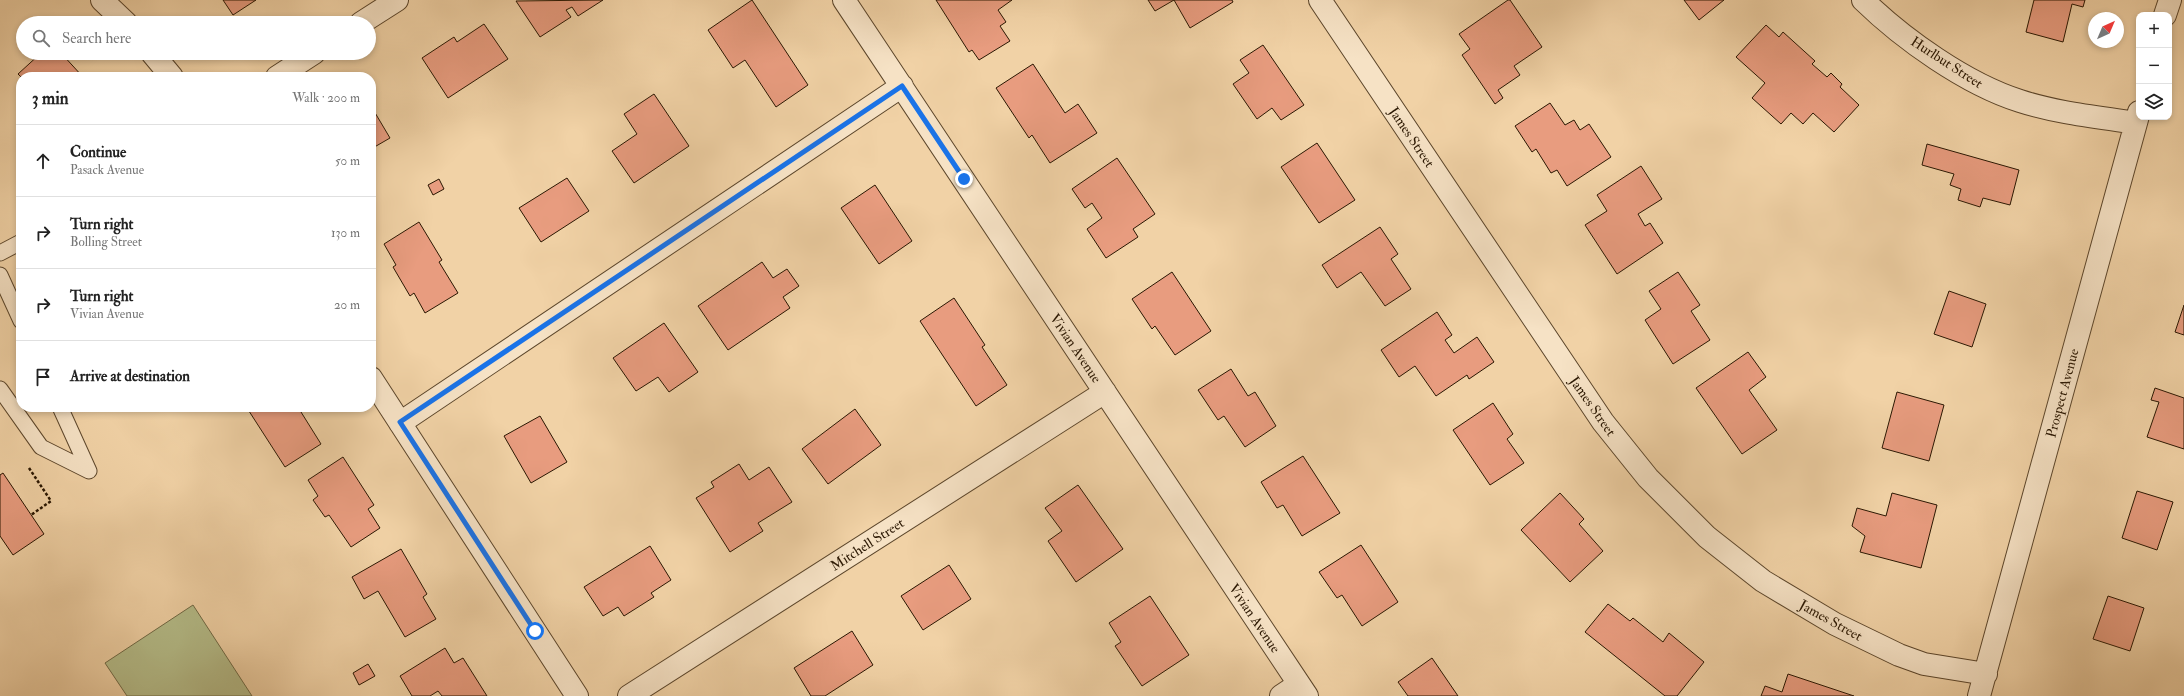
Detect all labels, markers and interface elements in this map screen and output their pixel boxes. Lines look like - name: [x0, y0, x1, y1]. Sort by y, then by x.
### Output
- north arrow: [2088, 12, 2124, 48]
- map controls: [2136, 12, 2172, 120]
- button: +: [2136, 12, 2172, 48]
- search box: [16, 16, 376, 60]
- icon: search: [30, 27, 52, 49]
- text: Search here: [62, 29, 131, 48]
- street label: Hurlbut Street: [1907, 33, 1986, 92]
- button: −: [2136, 48, 2172, 84]
- button: layers: [2136, 84, 2172, 120]
- text: 3 min: [32, 88, 69, 109]
- text: Walk · 200 m: [292, 90, 360, 106]
- street label: James Street: [1385, 103, 1438, 171]
- text: Continue: [70, 143, 126, 162]
- icon: ahead: [32, 150, 54, 172]
- text: 50 m: [335, 153, 360, 169]
- text: Pasack Avenue: [70, 162, 144, 178]
- route end: [955, 170, 973, 188]
- text: Turn right: [70, 215, 133, 234]
- icon: right: [32, 222, 54, 244]
- text: 130 m: [331, 225, 360, 241]
- text: Bolling Street: [70, 234, 142, 250]
- text: Turn right: [70, 287, 133, 306]
- icon: right: [32, 294, 54, 316]
- text: 20 m: [334, 297, 360, 313]
- text: Vivian Avenue: [70, 306, 144, 322]
- street label: Vivian Avenue: [1046, 310, 1105, 386]
- street label: Prospect Avenue: [2042, 347, 2084, 440]
- icon: arrive: [32, 366, 54, 388]
- text: Arrive at destination: [70, 367, 190, 386]
- street label: James Street: [1565, 372, 1620, 440]
- street label: Mitchell Street: [827, 514, 908, 575]
- street label: Vivian Avenue: [1225, 580, 1284, 656]
- street label: James Street: [1795, 596, 1866, 645]
- route start: [526, 622, 544, 640]

